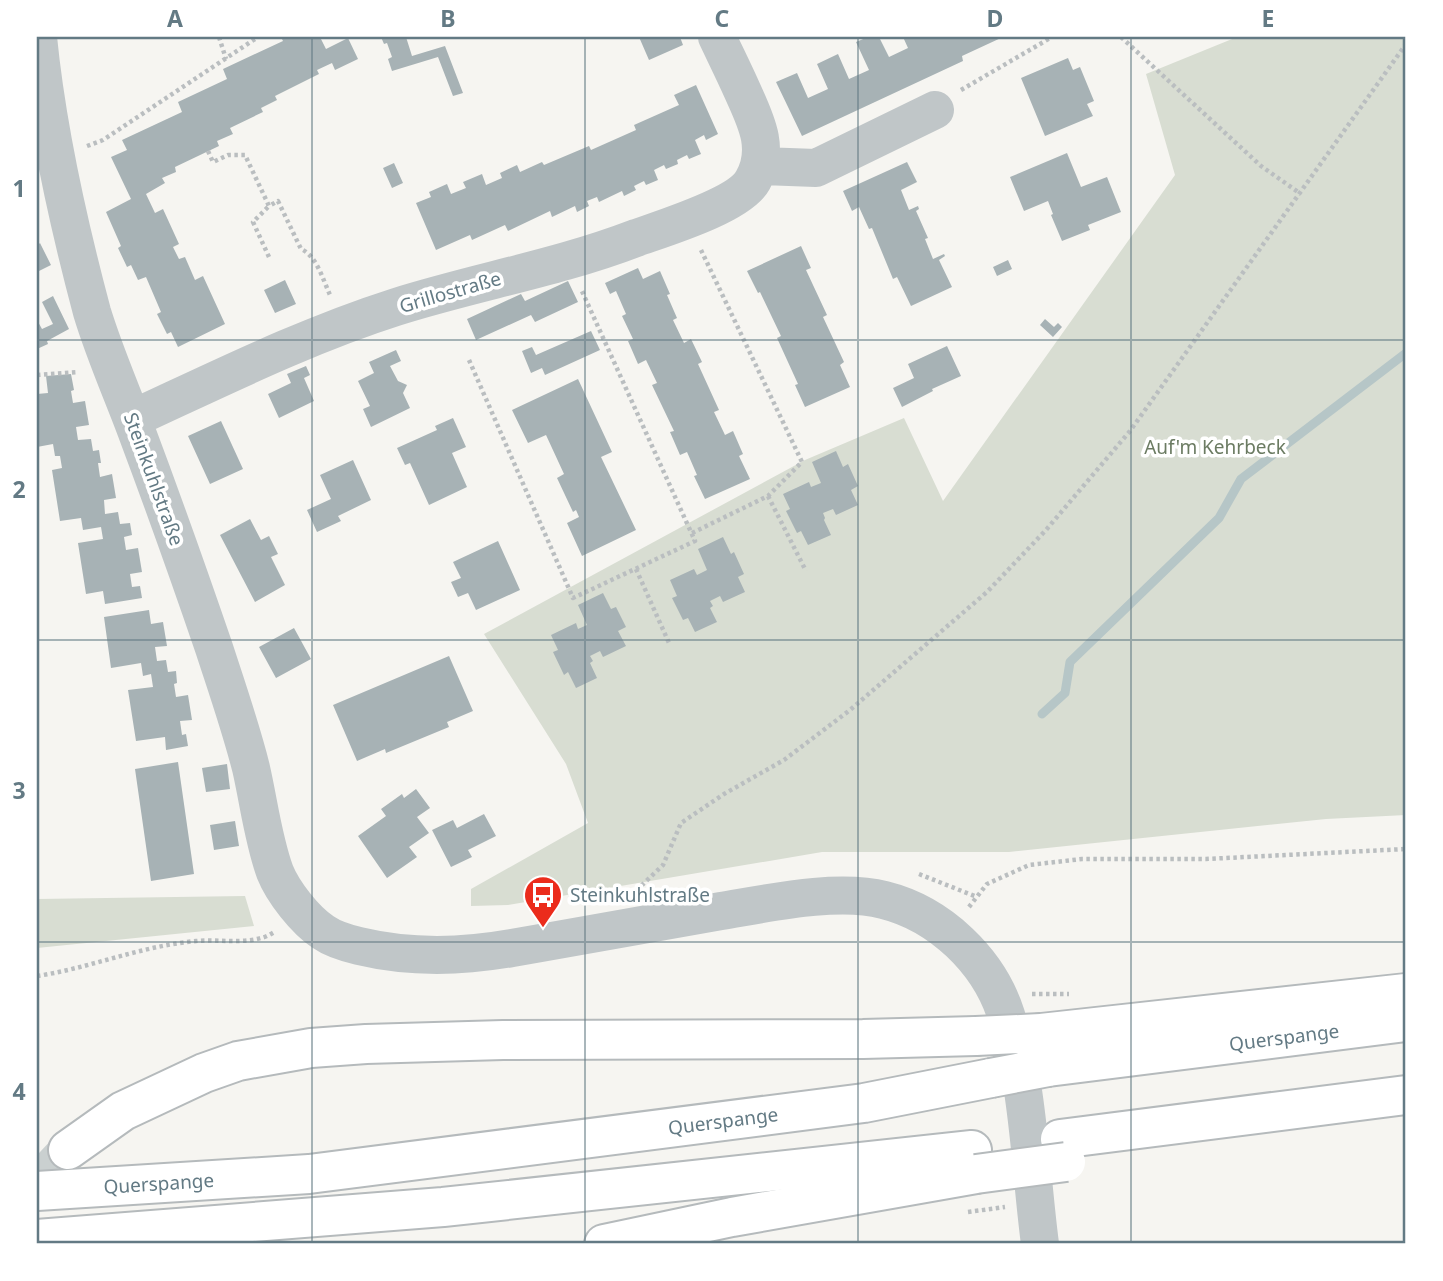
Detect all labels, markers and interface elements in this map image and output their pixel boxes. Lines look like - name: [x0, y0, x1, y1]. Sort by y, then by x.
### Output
- text: A: [167, 2, 183, 34]
- text: B: [440, 2, 456, 34]
- text: C: [715, 2, 730, 34]
- text: D: [987, 2, 1003, 34]
- text: E: [1262, 2, 1274, 34]
- text: 1: [12, 172, 26, 204]
- street label: Grillostraße: [396, 265, 504, 319]
- street label: Steinkuhlstraße: [118, 409, 190, 549]
- park label: Auf'm Kehrbeck: [1144, 434, 1286, 460]
- text: 2: [12, 473, 26, 505]
- text: 3: [12, 774, 26, 806]
- bus stop icon: Steinkuhlstraße: [522, 874, 564, 929]
- place label: Steinkuhlstraße: [570, 882, 710, 908]
- street label: Querspange: [1228, 1018, 1341, 1057]
- text: 4: [12, 1075, 26, 1107]
- street label: Querspange: [666, 1101, 780, 1141]
- street label: Querspange: [103, 1167, 215, 1200]

